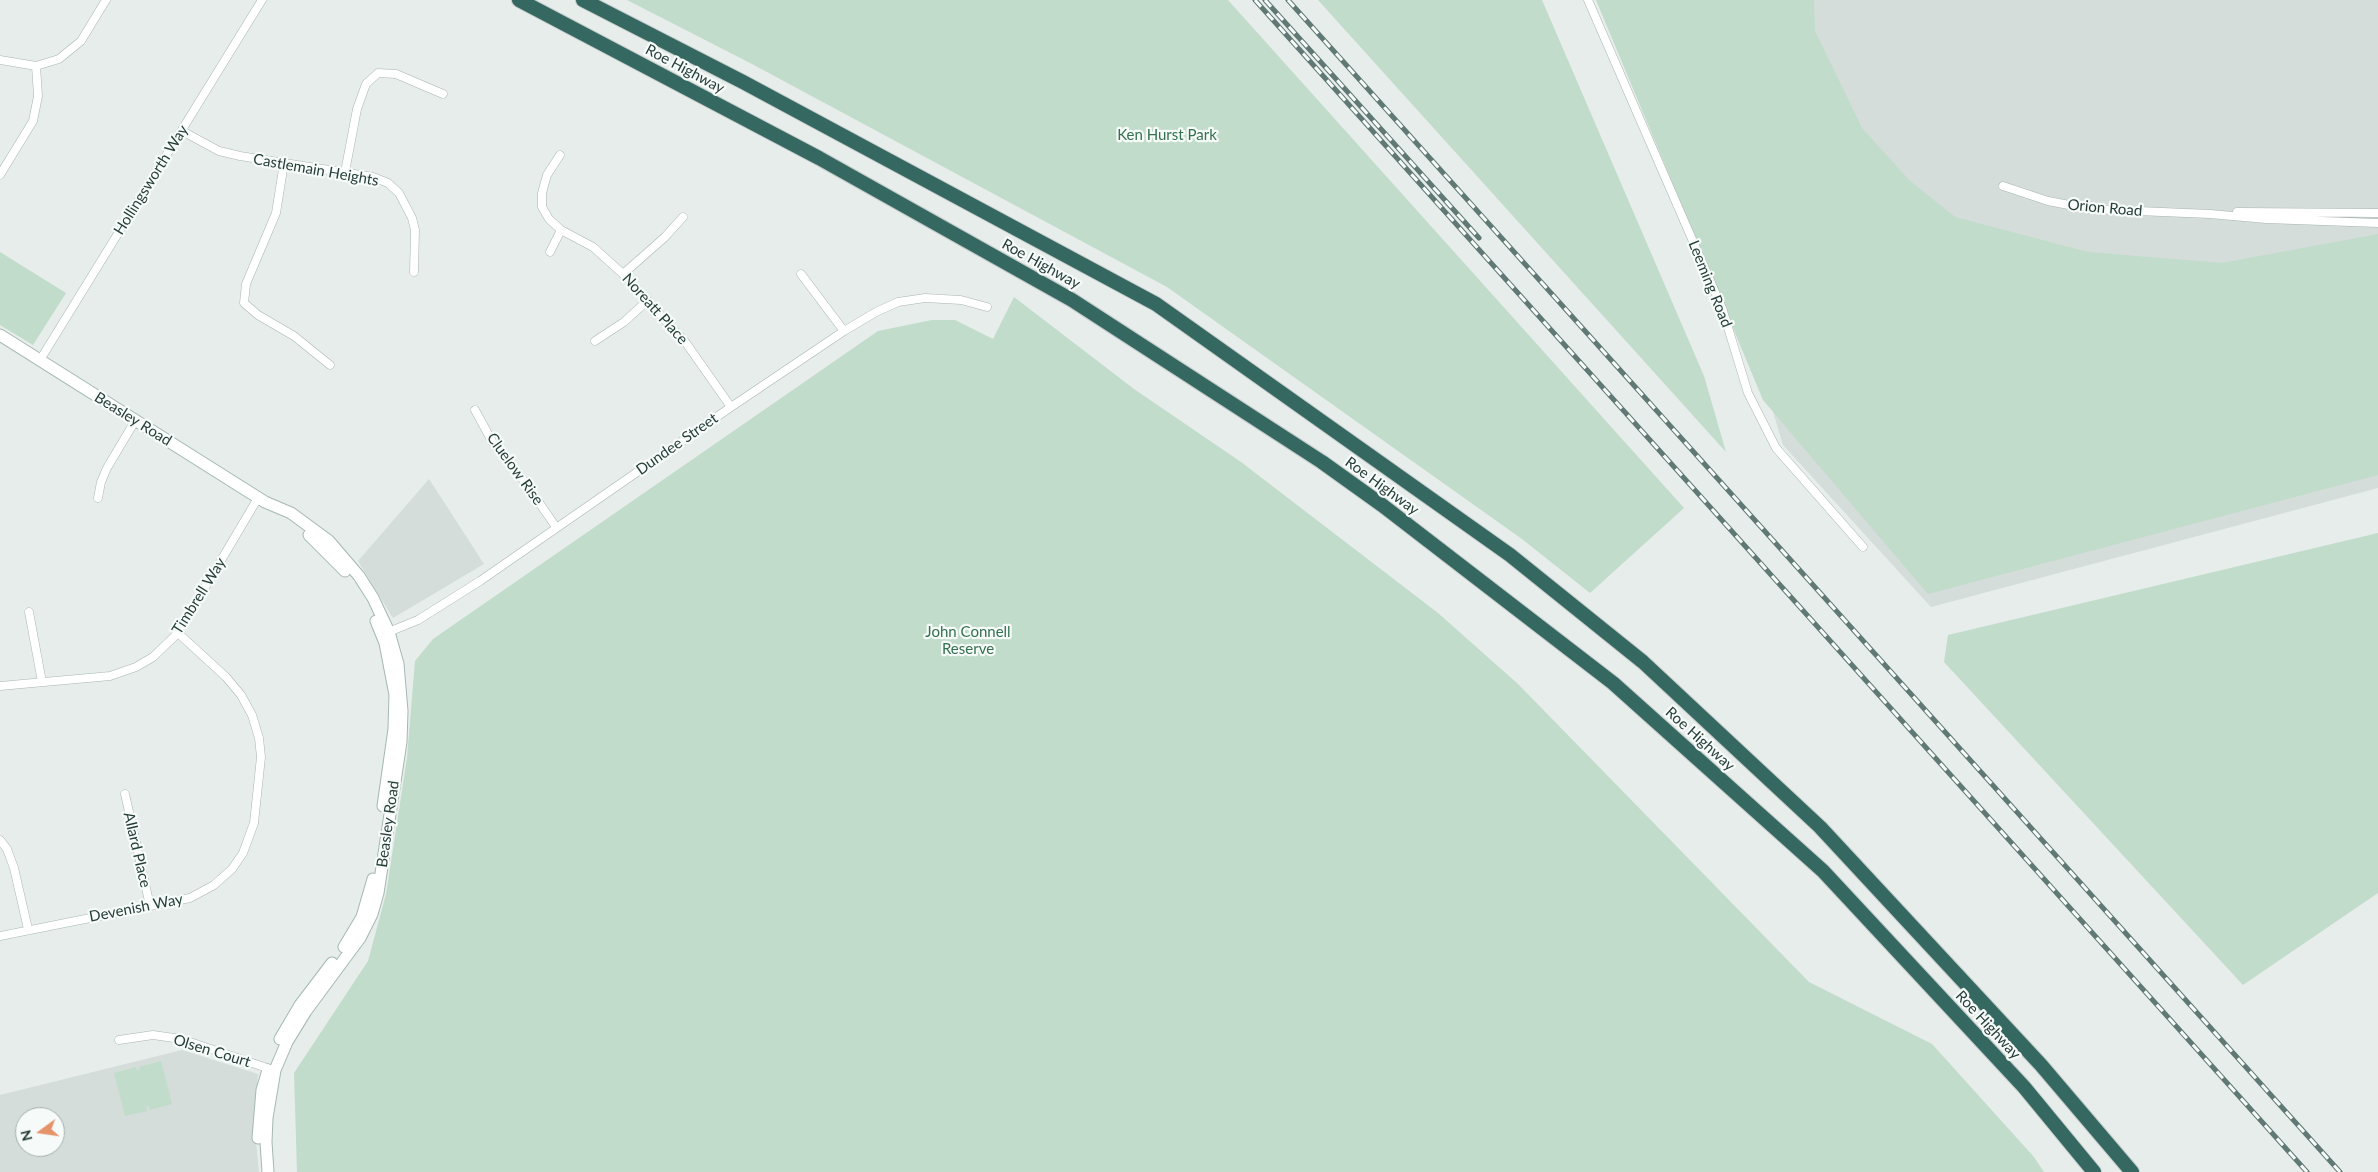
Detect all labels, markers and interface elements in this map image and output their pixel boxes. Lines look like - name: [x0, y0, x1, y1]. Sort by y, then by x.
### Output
- street label: Roe Highway: [642, 41, 728, 97]
- street label: Hollingsworth Way: [110, 122, 192, 238]
- park label: Ken Hurst Park: [1117, 126, 1217, 144]
- street label: Castlemain Heights: [252, 150, 380, 190]
- street label: Orion Road: [2067, 196, 2143, 220]
- street label: Roe Highway: [999, 235, 1083, 293]
- street label: Leeming Road: [1684, 238, 1736, 330]
- street label: Noreatt Place: [618, 270, 692, 348]
- street label: Beasley Road: [91, 388, 175, 450]
- street label: Dundee Street: [633, 409, 721, 479]
- street label: Cluelow Rise: [483, 429, 547, 509]
- street label: Roe Highway: [1342, 453, 1422, 519]
- street label: Timbrell Way: [168, 554, 230, 638]
- park label: John Connell Reserve: [925, 623, 1011, 658]
- street label: Roe Highway: [1662, 703, 1738, 775]
- street label: Beasley Road: [373, 779, 403, 869]
- street label: Allard Place: [120, 810, 154, 890]
- street label: Devenish Way: [88, 890, 184, 926]
- street label: Roe Highway: [1952, 987, 2024, 1063]
- street label: Olsen Court: [171, 1031, 253, 1071]
- north arrow: [15, 1107, 65, 1157]
- text: N: [16, 1128, 35, 1143]

